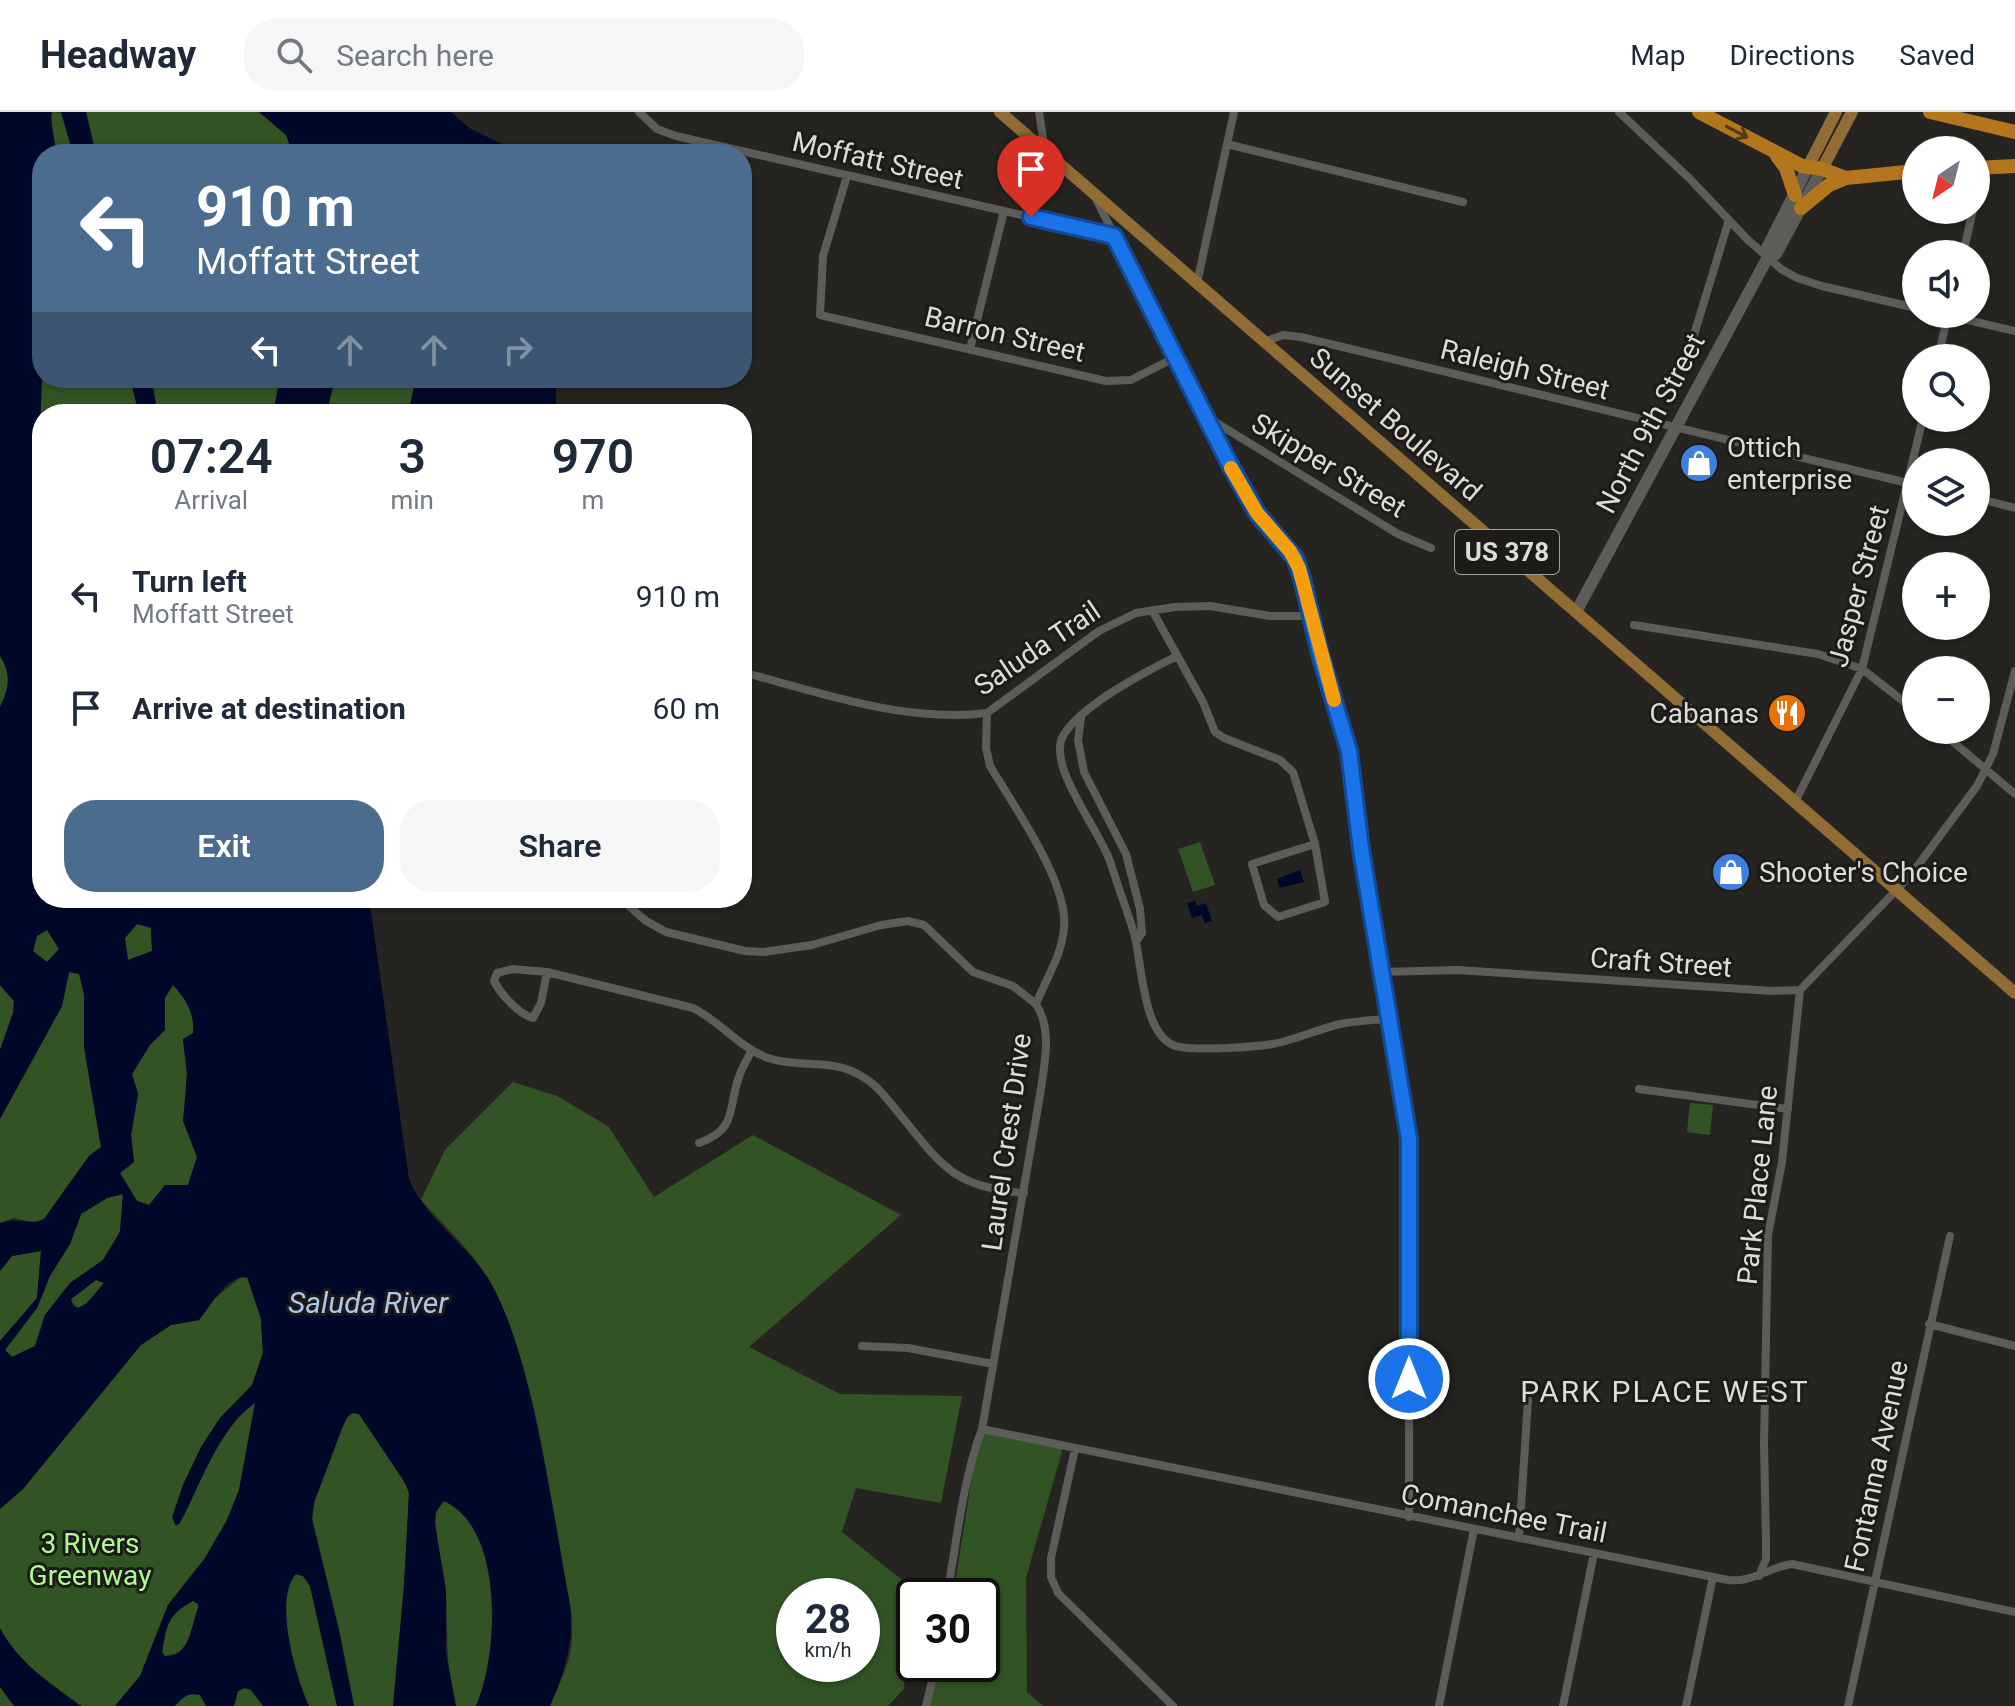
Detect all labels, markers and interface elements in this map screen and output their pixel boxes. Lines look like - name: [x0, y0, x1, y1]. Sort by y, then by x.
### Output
- search box: [244, 19, 804, 91]
- text: Headway: [40, 33, 196, 77]
- icon: search: [272, 33, 316, 77]
- text: Search here: [336, 38, 494, 73]
- text: Map: [1630, 39, 1686, 72]
- text: Directions: [1730, 39, 1855, 72]
- text: Saved: [1899, 39, 1975, 72]
- street label: Moffatt Street: [789, 125, 966, 196]
- one-way arrow: [1724, 125, 1748, 141]
- pin: [997, 135, 1065, 217]
- north arrow: [1902, 136, 1990, 224]
- map controls: [1902, 136, 1990, 744]
- icon: arrive: [1009, 147, 1053, 191]
- text: 910 m: [196, 174, 355, 240]
- icon: left: [64, 176, 168, 280]
- button: sound: [1902, 240, 1990, 328]
- text: Moffatt Street: [196, 241, 420, 283]
- street label: Barron Street: [921, 300, 1088, 369]
- icon: left: [244, 328, 288, 372]
- icon: ahead: [328, 328, 372, 372]
- icon: ahead: [412, 328, 456, 372]
- icon: right: [496, 328, 540, 372]
- street label: North 9th Street: [1589, 328, 1712, 519]
- street label: Raleigh Street: [1437, 333, 1613, 406]
- street label: Sunset Boulevard: [1303, 341, 1488, 508]
- button: search: [1902, 344, 1990, 432]
- street label: Skipper Street: [1246, 406, 1412, 524]
- text: 07:24: [150, 428, 273, 485]
- text: 3: [399, 428, 426, 485]
- text: 970: [552, 428, 634, 485]
- place label: Ottich enterprise: [1727, 431, 1852, 496]
- shop icon: Ottich enterprise: [1678, 442, 1720, 484]
- button: layers: [1902, 448, 1990, 536]
- text: Arrival: [174, 485, 248, 515]
- text: min: [390, 485, 434, 515]
- text: m: [582, 485, 604, 515]
- street label: Jasper Street: [1821, 502, 1896, 671]
- road number: US 378: [1455, 530, 1559, 574]
- button: +: [1902, 552, 1990, 640]
- text: Turn left: [132, 564, 247, 599]
- icon: left: [64, 574, 108, 618]
- text: 910 m: [636, 579, 720, 614]
- street label: Saluda Trail: [968, 594, 1107, 703]
- text: Moffatt Street: [132, 599, 294, 629]
- button: −: [1902, 656, 1990, 744]
- icon: arrive: [64, 686, 108, 730]
- text: Arrive at destination: [132, 691, 406, 726]
- text: 60 m: [653, 691, 720, 726]
- restaurant icon: Cabanas: [1766, 692, 1808, 734]
- place label: Cabanas: [1649, 697, 1759, 730]
- button: Exit: [64, 800, 384, 892]
- button: Share: [400, 800, 720, 892]
- shop icon: Shooter's Choice: [1710, 851, 1752, 893]
- place label: Shooter's Choice: [1759, 856, 1968, 889]
- street label: Craft Street: [1589, 941, 1733, 984]
- street label: Laurel Crest Drive: [975, 1031, 1038, 1253]
- street label: Park Place Lane: [1731, 1084, 1784, 1286]
- water label: Saluda River: [288, 1285, 449, 1320]
- position arrow: [1367, 1337, 1451, 1421]
- street label: Fontanna Avenue: [1838, 1357, 1915, 1575]
- district label: PARK PLACE WEST: [1520, 1374, 1810, 1409]
- street label: Comanchee Trail: [1398, 1477, 1610, 1550]
- park label: 3 Rivers Greenway: [29, 1527, 151, 1592]
- speed limit sign: 30: [896, 1578, 1000, 1682]
- text: 28: [805, 1596, 851, 1643]
- text: km/h: [805, 1638, 851, 1662]

